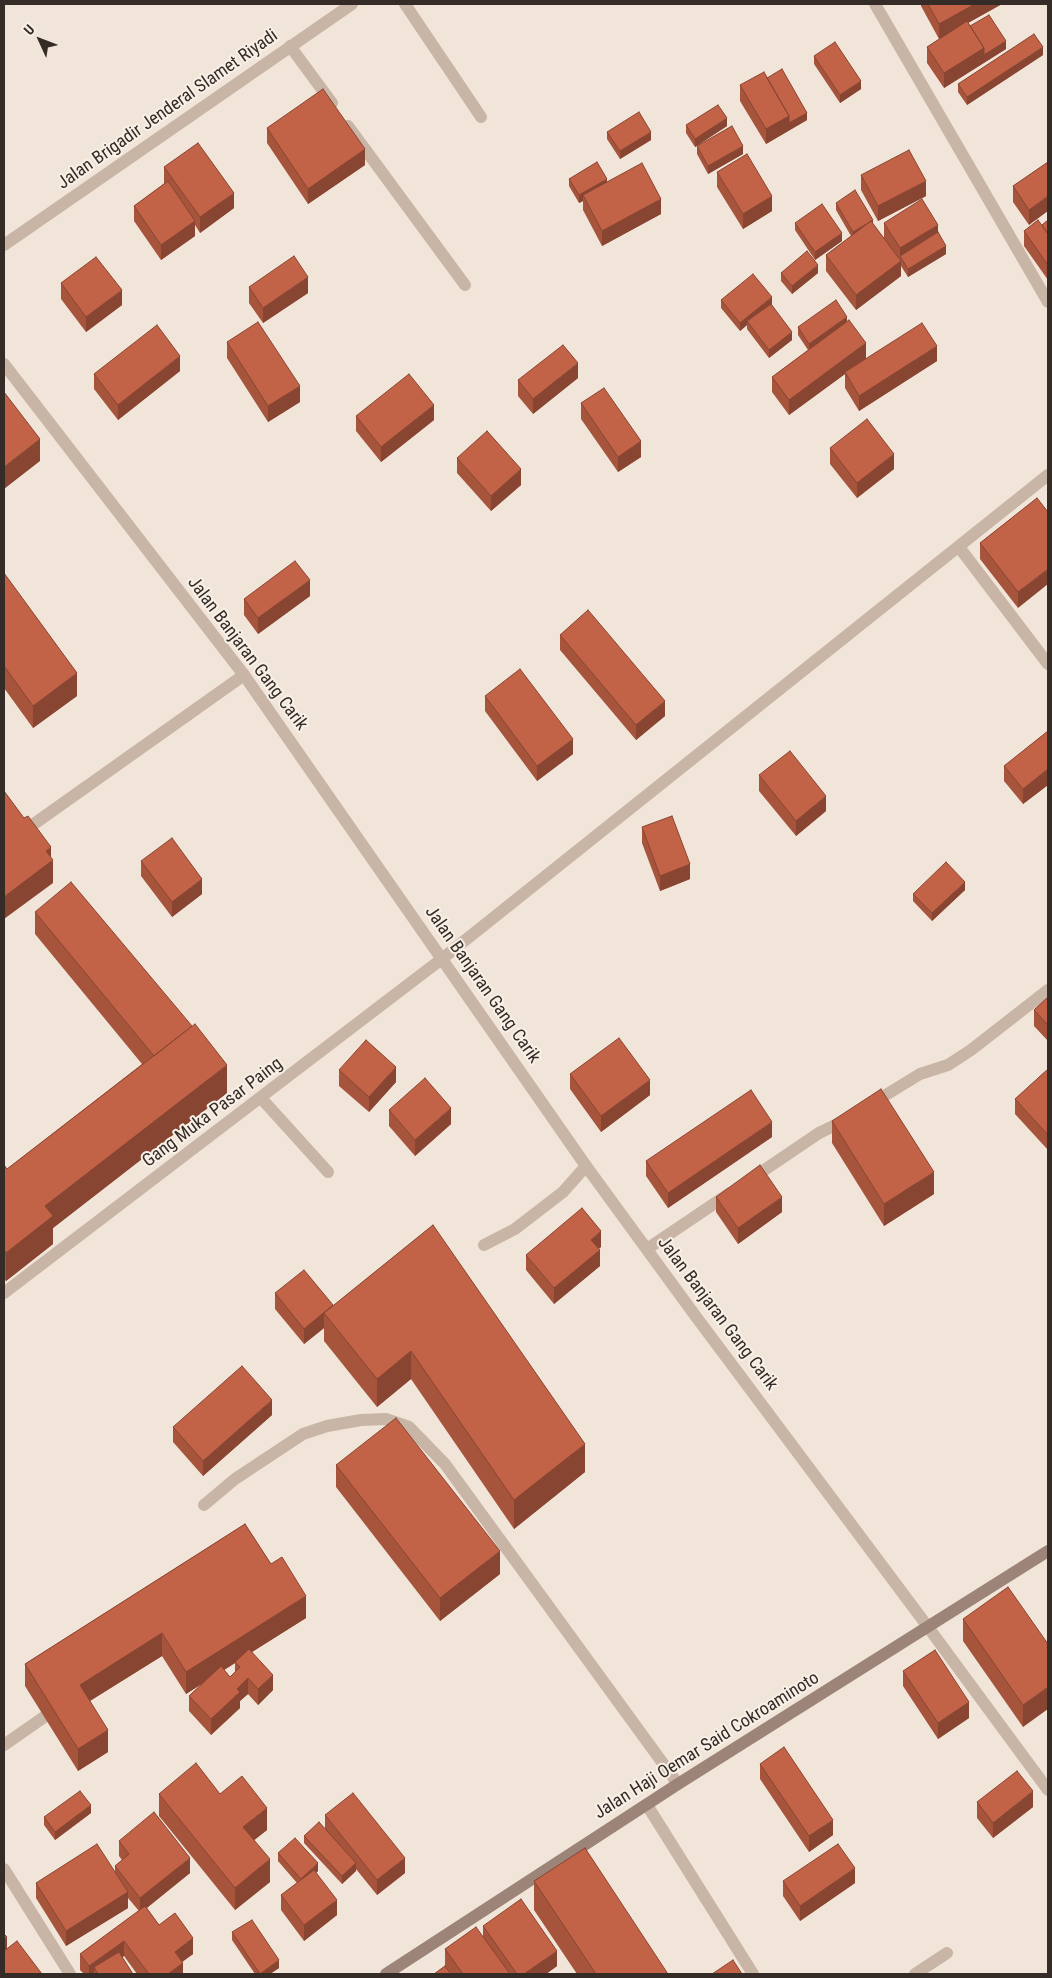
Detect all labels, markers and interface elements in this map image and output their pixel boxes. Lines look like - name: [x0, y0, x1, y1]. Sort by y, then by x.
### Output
- north arrow: [15, 15, 65, 65]
- text: U: [20, 21, 38, 38]
- street label: Jalan Brigadir Jenderal Slamet Riyadi: [54, 25, 282, 195]
- street label: Jalan Banjaran Gang Carik: [182, 573, 312, 735]
- street label: Jalan Banjaran Gang Carik: [420, 902, 544, 1068]
- street label: Gang Muka Pasar Paing: [139, 1053, 287, 1173]
- street label: Jalan Banjaran Gang Carik: [652, 1233, 782, 1395]
- street label: Jalan Haji Oemar Said Cokroaminoto: [591, 1668, 823, 1824]

